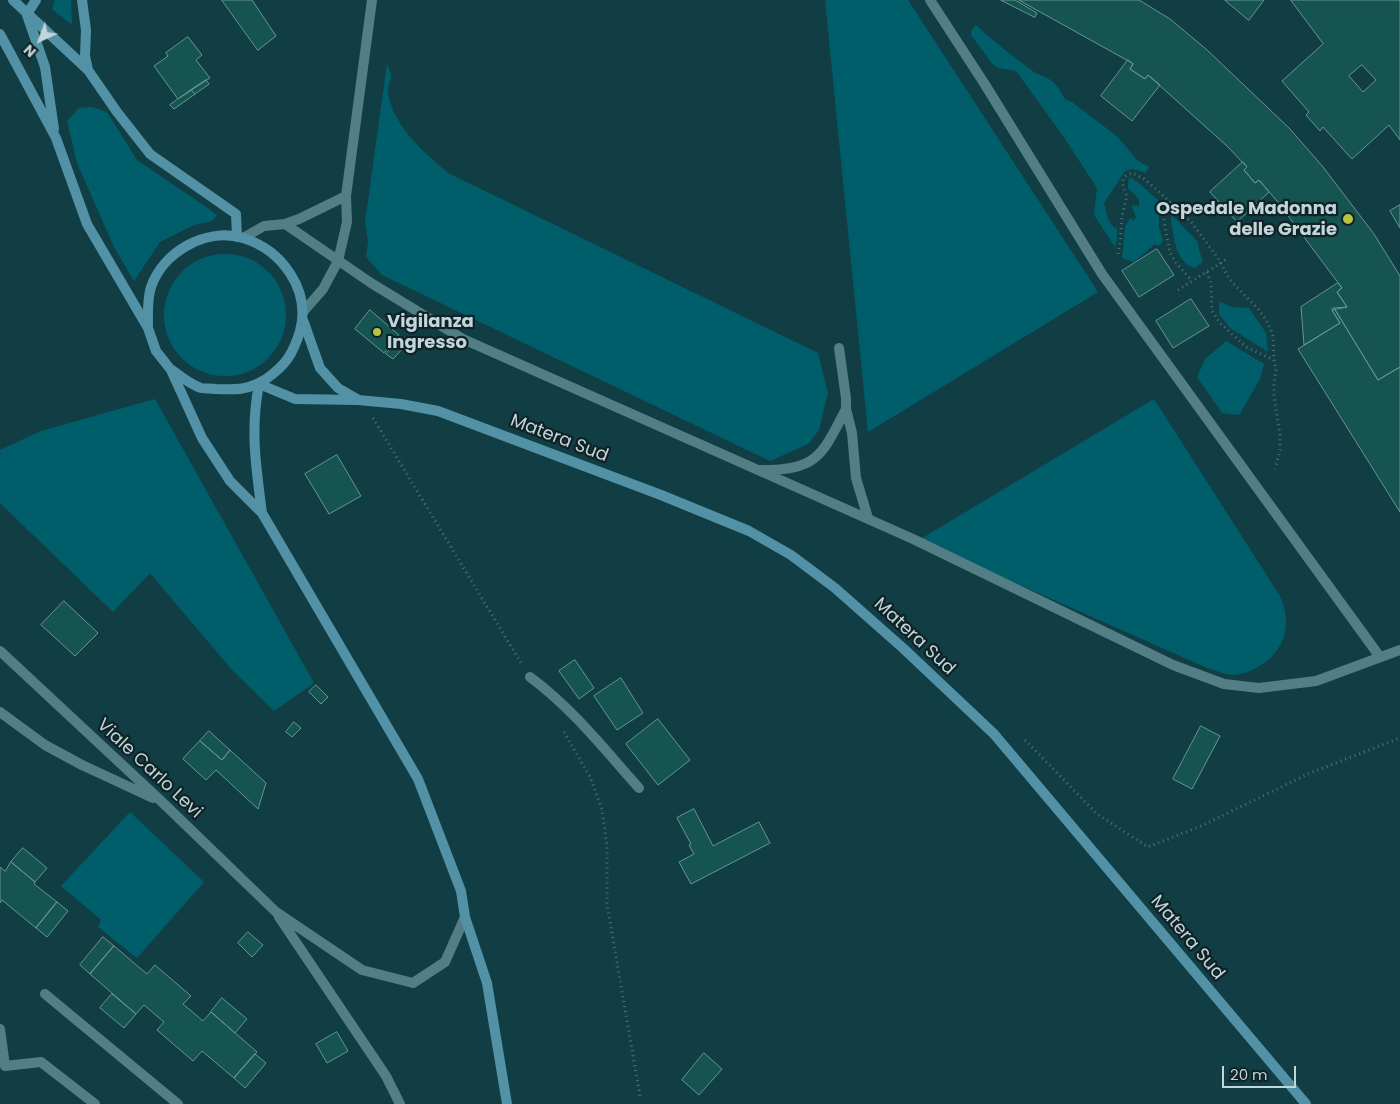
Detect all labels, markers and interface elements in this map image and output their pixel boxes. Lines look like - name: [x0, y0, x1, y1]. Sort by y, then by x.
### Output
- north arrow: [15, 15, 65, 65]
- text: N: [19, 40, 40, 62]
- place label: Ospedale Madonna delle Grazie: [1156, 198, 1337, 240]
- marker: Ospedale Madonna delle Grazie: [1341, 212, 1355, 226]
- place label: Vigilanza Ingresso: [387, 311, 474, 354]
- marker: Vigilanza Ingresso: [371, 326, 383, 338]
- street label: Matera Sud: [507, 410, 611, 468]
- street label: Matera Sud: [869, 594, 959, 680]
- street label: Viale Carlo Levi: [92, 715, 206, 823]
- street label: Matera Sud: [1146, 891, 1228, 985]
- scale bar: [1225, 1056, 1299, 1088]
- text: 20 m: [1230, 1064, 1268, 1085]

